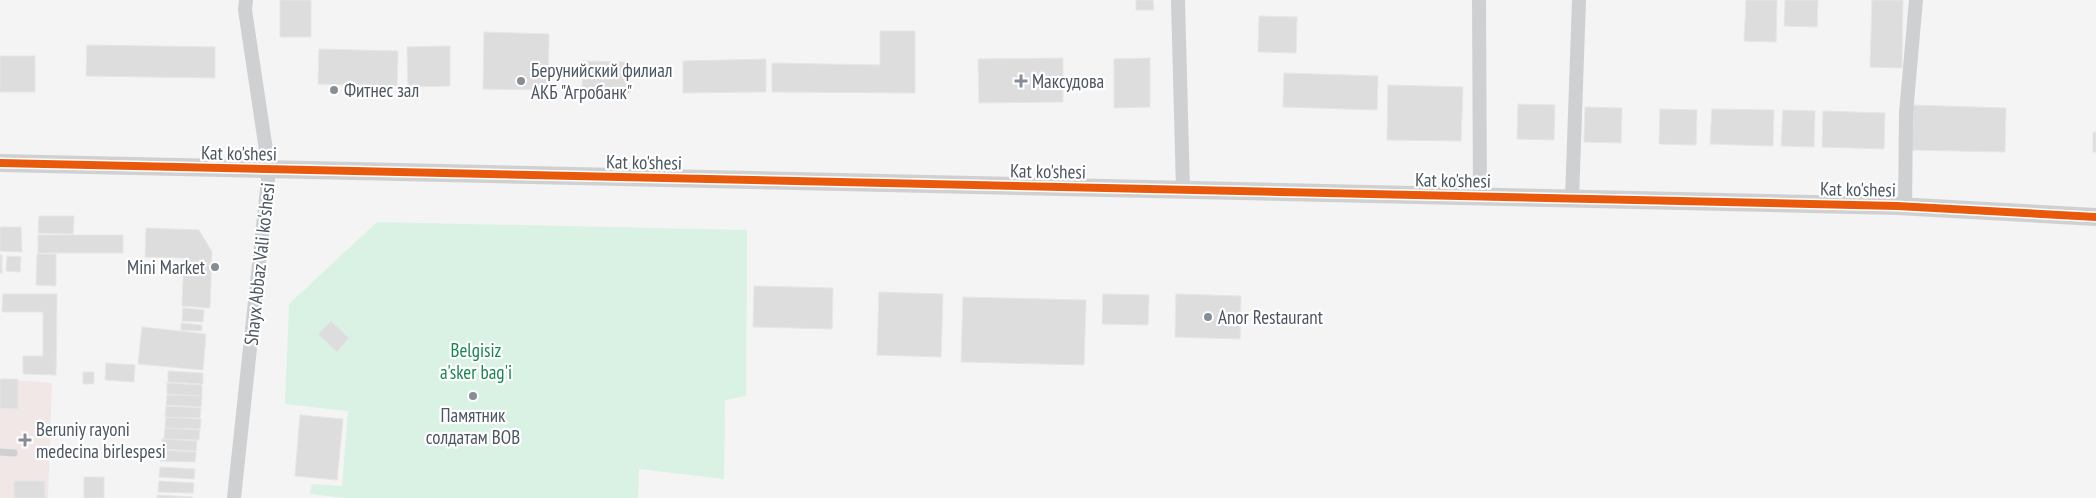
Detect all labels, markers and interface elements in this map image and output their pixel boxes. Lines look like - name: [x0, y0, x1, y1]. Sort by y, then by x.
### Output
- place label: Берунийский филиал АКБ "Агробанк": [531, 58, 672, 104]
- place label: Максудова: [1032, 69, 1104, 93]
- marker: Максудова: [1014, 74, 1028, 88]
- marker: Берунийский филиал АКБ "Агробанк": [515, 75, 527, 87]
- place label: Фитнес зал: [344, 78, 419, 102]
- marker: Фитнес зал: [328, 84, 340, 96]
- street label: Kat ko'shesi: [201, 140, 277, 166]
- street label: Kat ko'shesi: [606, 149, 682, 175]
- street label: Kat ko'shesi: [1010, 158, 1086, 184]
- street label: Kat ko'shesi: [1415, 167, 1491, 193]
- street label: Kat ko'shesi: [1820, 176, 1896, 202]
- street label: Shayx Abbaz Vali ko'shesi: [239, 182, 279, 346]
- place label: Mini Market: [127, 255, 206, 279]
- marker: Mini Market: [209, 261, 221, 273]
- place label: Anor Restaurant: [1218, 305, 1324, 329]
- marker: Anor Restaurant: [1202, 311, 1214, 323]
- park label: Belgisiz a'sker bag'i: [440, 338, 512, 384]
- marker: Памятник солдатам ВОВ: [467, 390, 479, 402]
- place label: Памятник солдатам ВОВ: [426, 403, 520, 449]
- place label: Beruniy rayoni medecina birlespesi: [36, 417, 166, 463]
- marker: Beruniy rayoni medecina birlespesi: [18, 433, 32, 447]

